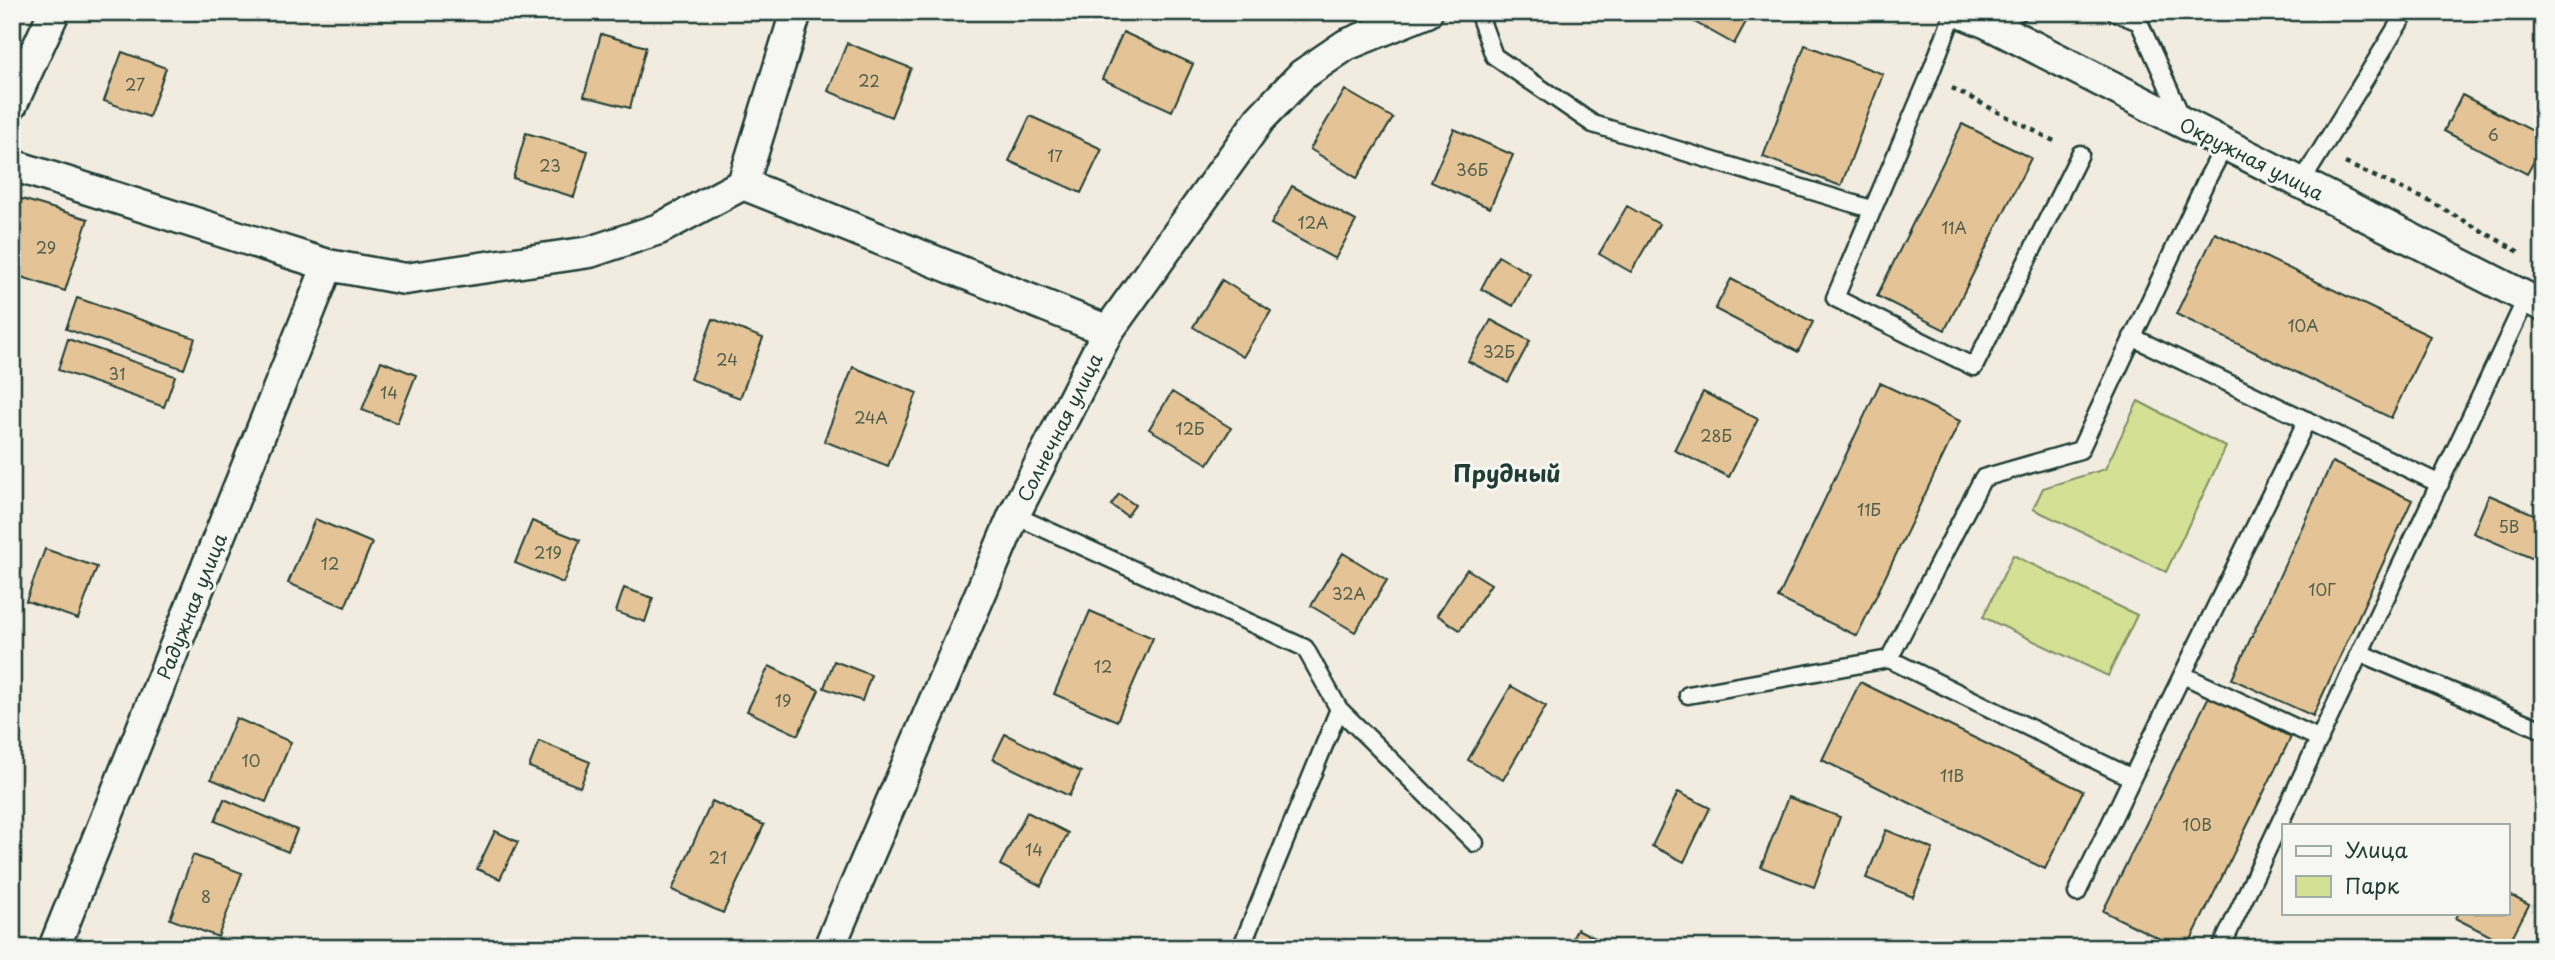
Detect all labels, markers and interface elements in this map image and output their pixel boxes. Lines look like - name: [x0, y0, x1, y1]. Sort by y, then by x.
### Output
- house number: 22: [858, 68, 880, 92]
- house number: 27: [125, 72, 145, 96]
- street label: Окружная улица: [2175, 110, 2329, 206]
- house number: 6: [2487, 122, 2499, 146]
- house number: 17: [1047, 143, 1063, 167]
- house number: 23: [539, 153, 561, 177]
- house number: 36Б: [1456, 157, 1488, 181]
- house number: 12А: [1298, 210, 1328, 234]
- house number: 11А: [1941, 215, 1967, 239]
- house number: 29: [36, 235, 56, 259]
- house number: 10А: [2287, 313, 2319, 337]
- house number: 32Б: [1483, 339, 1515, 363]
- house number: 24: [716, 347, 738, 371]
- street label: Солнечная улица: [1009, 348, 1109, 506]
- house number: 31: [109, 361, 125, 385]
- house number: 14: [380, 380, 398, 404]
- house number: 24А: [854, 405, 888, 429]
- house number: 12Б: [1176, 416, 1204, 440]
- house number: 28Б: [1700, 423, 1732, 447]
- district label: Прудный: [1453, 455, 1561, 490]
- house number: 11Б: [1857, 497, 1881, 521]
- house number: 5В: [2499, 514, 2519, 538]
- street label: Радужная улица: [149, 529, 233, 683]
- house number: 219: [534, 540, 562, 564]
- house number: 12: [321, 551, 339, 575]
- house number: 10Г: [2308, 577, 2336, 601]
- house number: 32А: [1332, 581, 1366, 605]
- house number: 12: [1094, 654, 1112, 678]
- house number: 19: [775, 688, 791, 712]
- house number: 10: [242, 748, 260, 772]
- house number: 11В: [1940, 763, 1964, 787]
- house number: 10В: [2182, 812, 2212, 836]
- legend: [2282, 824, 2510, 914]
- text: Улица: [2345, 833, 2408, 865]
- house number: 14: [1025, 837, 1043, 861]
- house number: 21: [709, 845, 727, 869]
- text: Парк: [2345, 869, 2400, 901]
- house number: 8: [201, 884, 211, 908]

